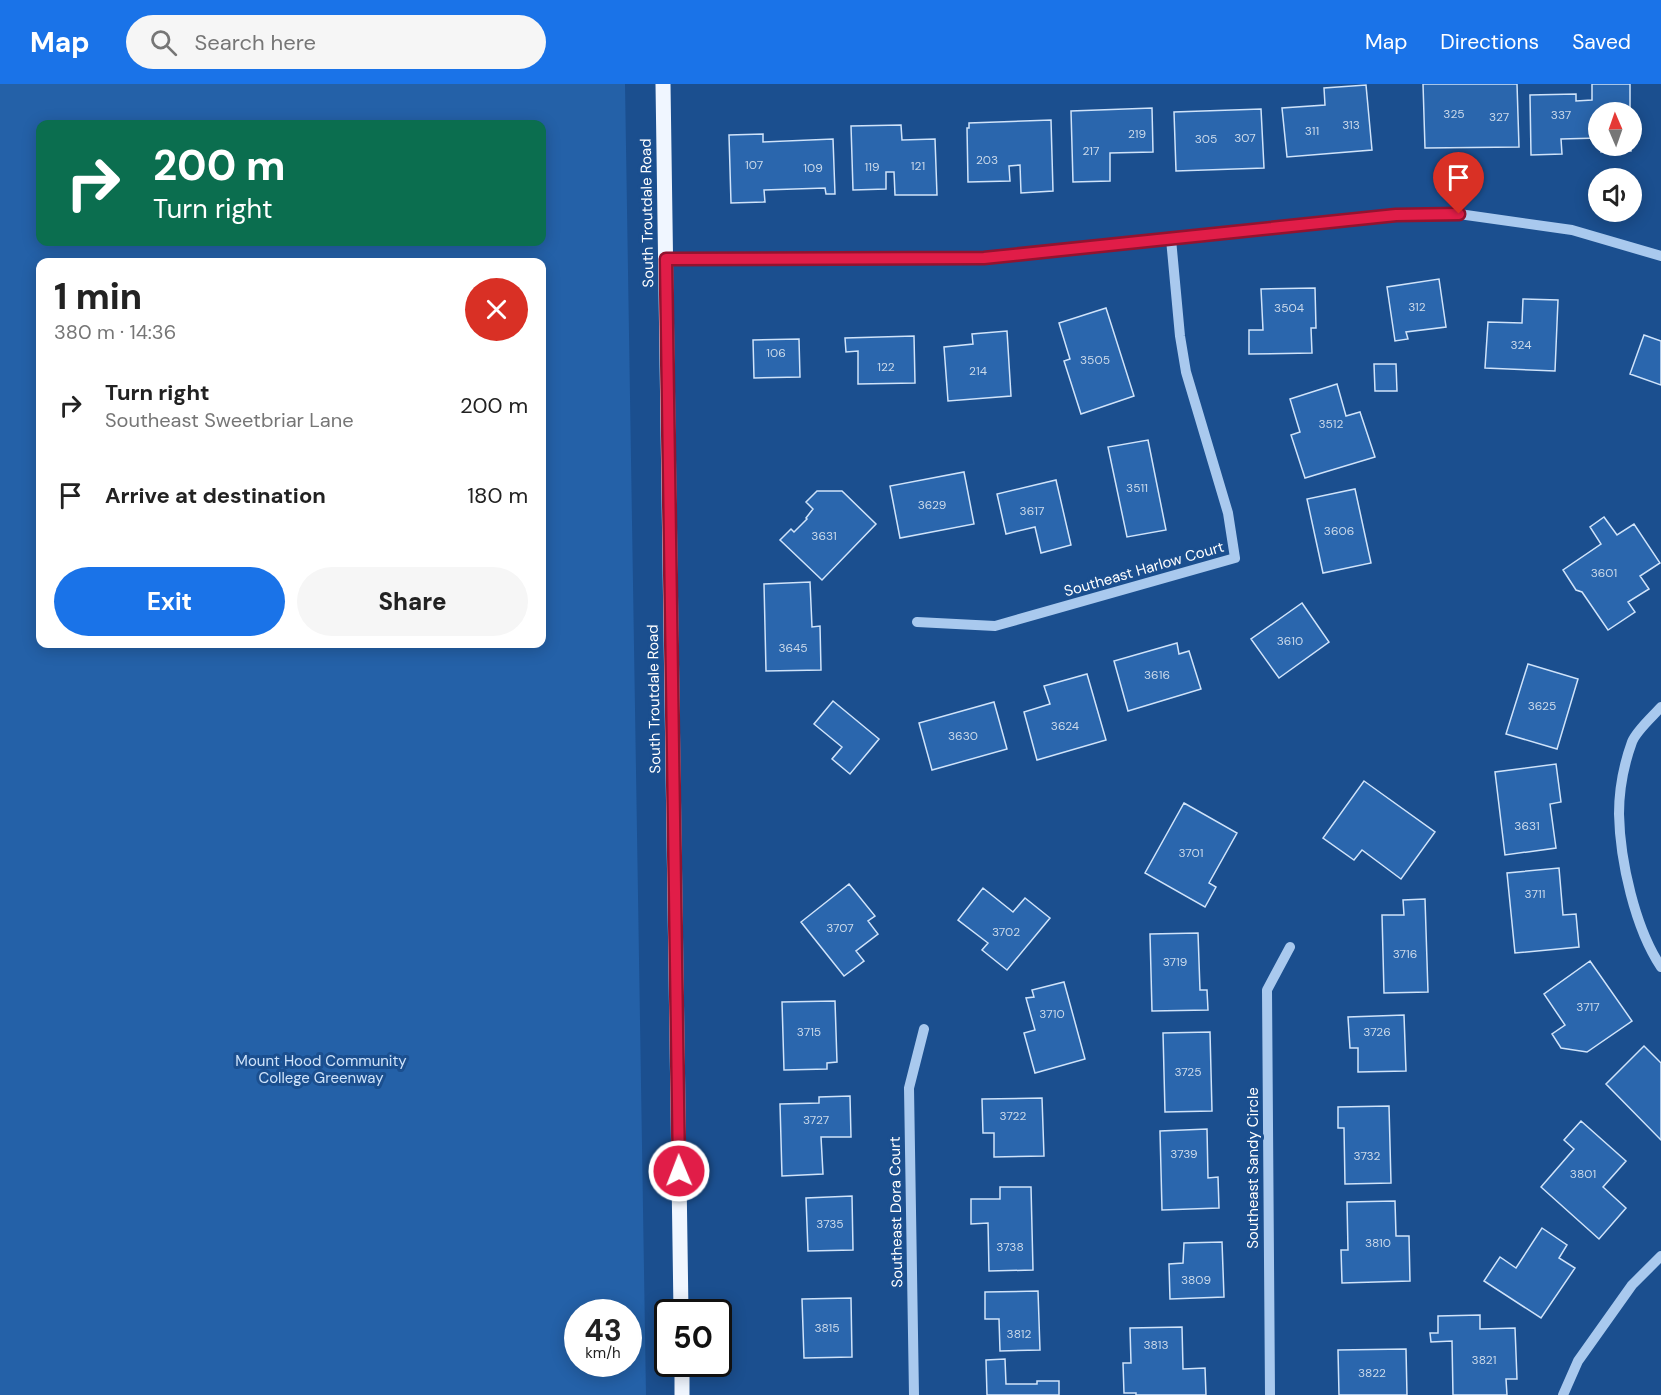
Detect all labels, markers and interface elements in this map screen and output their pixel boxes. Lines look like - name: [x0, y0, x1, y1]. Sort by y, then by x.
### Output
- search box: [126, 15, 546, 69]
- text: Map: [30, 24, 90, 61]
- icon: search: [147, 26, 180, 59]
- text: Search here: [195, 28, 316, 57]
- text: Map: [1365, 28, 1407, 56]
- text: Directions: [1440, 28, 1539, 56]
- text: Saved: [1572, 28, 1631, 56]
- north arrow: [1588, 102, 1642, 156]
- map controls: [1588, 102, 1642, 222]
- house number: 325: [1443, 106, 1465, 122]
- house number: 337: [1551, 107, 1571, 123]
- house number: 327: [1489, 109, 1509, 125]
- house number: 313: [1342, 117, 1360, 133]
- house number: 311: [1305, 123, 1319, 139]
- house number: 219: [1128, 126, 1146, 142]
- house number: 307: [1234, 130, 1256, 146]
- house number: 305: [1195, 131, 1217, 147]
- text: 200 m: [153, 138, 286, 193]
- street label: South Troutdale Road: [636, 138, 658, 288]
- house number: 217: [1082, 143, 1100, 159]
- icon: right: [54, 144, 132, 222]
- house number: 203: [976, 152, 998, 168]
- pin: [1433, 152, 1484, 214]
- house number: 107: [745, 157, 763, 173]
- house number: 121: [911, 158, 925, 174]
- house number: 119: [864, 159, 880, 175]
- house number: 109: [803, 160, 823, 176]
- icon: arrive: [1442, 161, 1475, 194]
- button: sound: [1588, 168, 1642, 222]
- text: Turn right: [153, 191, 273, 226]
- text: 1 min: [54, 273, 142, 320]
- button: close: [465, 278, 528, 341]
- house number: 312: [1408, 299, 1426, 315]
- house number: 3504: [1274, 300, 1304, 316]
- text: 380 m · 14:36: [54, 319, 176, 345]
- house number: 324: [1510, 337, 1532, 353]
- house number: 106: [766, 345, 786, 361]
- house number: 3505: [1080, 352, 1110, 368]
- house number: 122: [877, 359, 895, 375]
- house number: 214: [969, 363, 987, 379]
- text: Turn right: [105, 378, 210, 407]
- icon: right: [54, 389, 87, 422]
- text: 200 m: [460, 391, 528, 420]
- text: Southeast Sweetbriar Lane: [105, 407, 354, 433]
- house number: 3512: [1318, 416, 1344, 432]
- icon: arrive: [54, 479, 87, 512]
- house number: 3511: [1126, 480, 1148, 496]
- text: Arrive at destination: [105, 481, 326, 510]
- text: 180 m: [467, 481, 528, 510]
- house number: 3629: [918, 497, 946, 513]
- house number: 3617: [1020, 503, 1044, 519]
- house number: 3606: [1324, 523, 1354, 539]
- house number: 3631: [811, 528, 837, 544]
- street label: Southeast Harlow Court: [1062, 537, 1226, 601]
- house number: 3601: [1591, 565, 1617, 581]
- button: Exit: [54, 567, 285, 636]
- button: Share: [297, 567, 528, 636]
- street label: South Troutdale Road: [643, 624, 665, 774]
- house number: 3610: [1277, 633, 1303, 649]
- house number: 3645: [778, 640, 808, 656]
- house number: 3616: [1144, 667, 1170, 683]
- house number: 3625: [1528, 698, 1556, 714]
- house number: 3624: [1051, 718, 1079, 734]
- house number: 3630: [948, 728, 978, 744]
- house number: 3631: [1514, 818, 1540, 834]
- house number: 3701: [1178, 845, 1204, 861]
- house number: 3711: [1525, 886, 1545, 902]
- house number: 3707: [826, 920, 854, 936]
- house number: 3702: [992, 924, 1020, 940]
- house number: 3716: [1393, 946, 1417, 962]
- house number: 3719: [1163, 954, 1187, 970]
- house number: 3717: [1576, 999, 1600, 1015]
- house number: 3710: [1039, 1006, 1065, 1022]
- house number: 3715: [797, 1024, 821, 1040]
- house number: 3726: [1363, 1024, 1391, 1040]
- park label: Mount Hood Community College Greenway: [235, 1051, 407, 1088]
- house number: 3725: [1174, 1064, 1202, 1080]
- street label: Southeast Sandy Circle: [1243, 1087, 1263, 1249]
- house number: 3722: [1000, 1108, 1026, 1124]
- house number: 3727: [803, 1112, 829, 1128]
- street label: Southeast Dora Court: [885, 1136, 907, 1288]
- position arrow: [647, 1139, 711, 1203]
- house number: 3739: [1170, 1146, 1198, 1162]
- house number: 3732: [1354, 1148, 1381, 1164]
- house number: 3801: [1570, 1166, 1596, 1182]
- house number: 3735: [816, 1216, 844, 1232]
- house number: 3810: [1365, 1235, 1391, 1251]
- house number: 3738: [996, 1239, 1024, 1255]
- house number: 3809: [1181, 1272, 1211, 1288]
- speed limit sign: 50: [654, 1299, 732, 1377]
- text: 43: [584, 1311, 622, 1350]
- house number: 3815: [814, 1320, 840, 1336]
- house number: 3812: [1007, 1326, 1031, 1342]
- house number: 3813: [1144, 1337, 1168, 1353]
- text: km/h: [585, 1343, 621, 1363]
- house number: 3821: [1472, 1352, 1496, 1368]
- house number: 3822: [1358, 1365, 1386, 1381]

